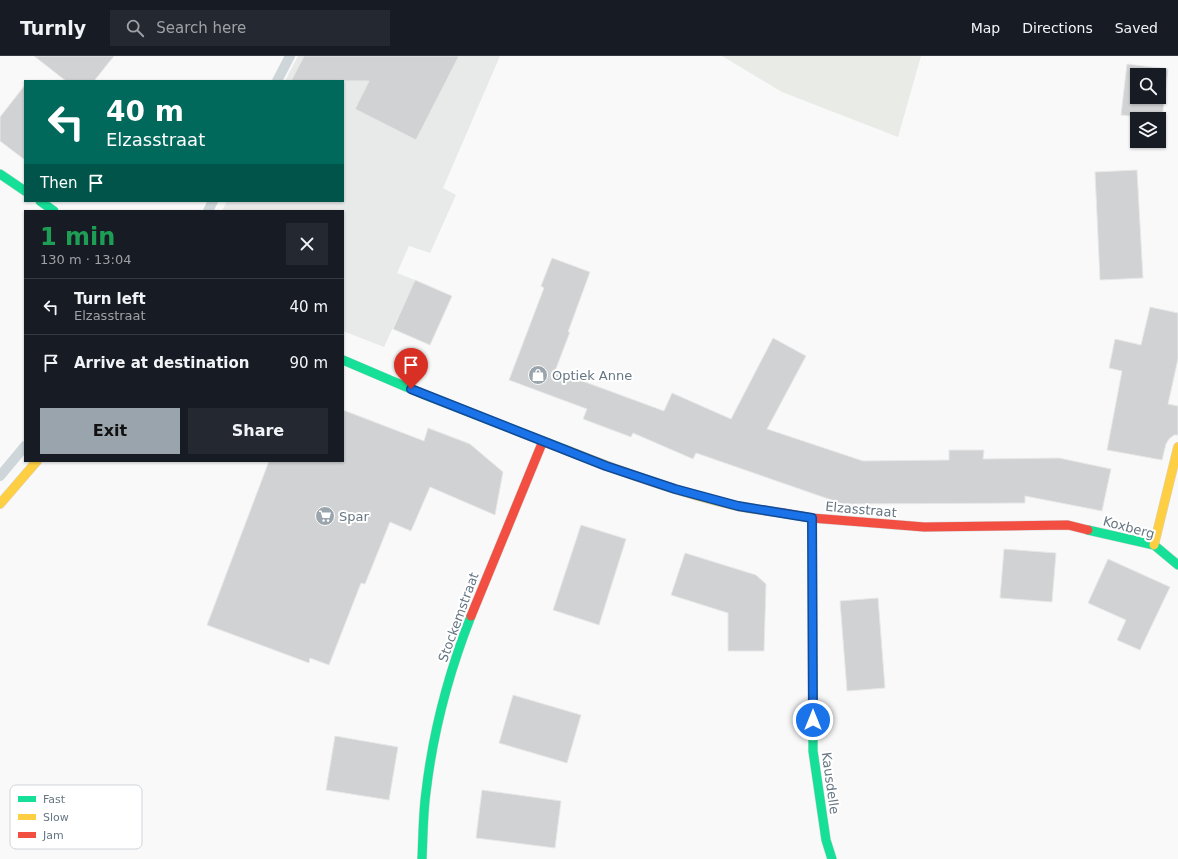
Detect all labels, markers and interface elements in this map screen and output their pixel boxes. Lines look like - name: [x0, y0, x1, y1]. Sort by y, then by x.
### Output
- search box: [110, 10, 390, 46]
- text: Turnly: [20, 17, 86, 39]
- icon: search: [124, 17, 146, 39]
- text: Search here: [156, 19, 246, 37]
- text: Map: [971, 20, 1000, 36]
- text: Directions: [1022, 20, 1093, 36]
- text: Saved: [1115, 20, 1158, 36]
- map controls: [1130, 68, 1166, 148]
- button: search: [1130, 68, 1166, 104]
- text: 40 m: [106, 95, 184, 128]
- icon: left: [40, 96, 92, 148]
- button: layers: [1130, 112, 1166, 148]
- text: Elzasstraat: [106, 129, 205, 150]
- icon: arrive: [85, 172, 107, 194]
- text: Then: [40, 174, 77, 192]
- text: 1 min: [40, 223, 115, 251]
- button: close: [286, 223, 328, 265]
- text: 130 m · 13:04: [40, 252, 131, 267]
- text: Turn left: [74, 290, 146, 308]
- icon: left: [40, 296, 62, 318]
- text: 40 m: [290, 298, 328, 316]
- text: Elzasstraat: [74, 308, 146, 323]
- pin: [394, 348, 428, 389]
- icon: arrive: [40, 352, 62, 374]
- text: Arrive at destination: [74, 354, 249, 372]
- text: 90 m: [290, 354, 328, 372]
- icon: arrive: [400, 354, 422, 376]
- shop icon: Optiek Anne: [527, 364, 549, 386]
- place label: Optiek Anne: [552, 368, 632, 383]
- button: Exit: [40, 408, 180, 454]
- button: Share: [188, 408, 328, 454]
- street label: Elzasstraat: [825, 499, 897, 520]
- supermarket icon: Spar: [314, 505, 336, 527]
- place label: Spar: [339, 509, 369, 524]
- street label: Koxberg: [1101, 513, 1156, 542]
- street label: Stockemstraat: [435, 570, 482, 664]
- position arrow: [792, 699, 834, 741]
- street label: Kausdelle: [819, 751, 842, 815]
- legend: [10, 785, 142, 849]
- text: Fast: [43, 793, 66, 806]
- text: Slow: [43, 811, 69, 824]
- text: Jam: [42, 829, 64, 842]

